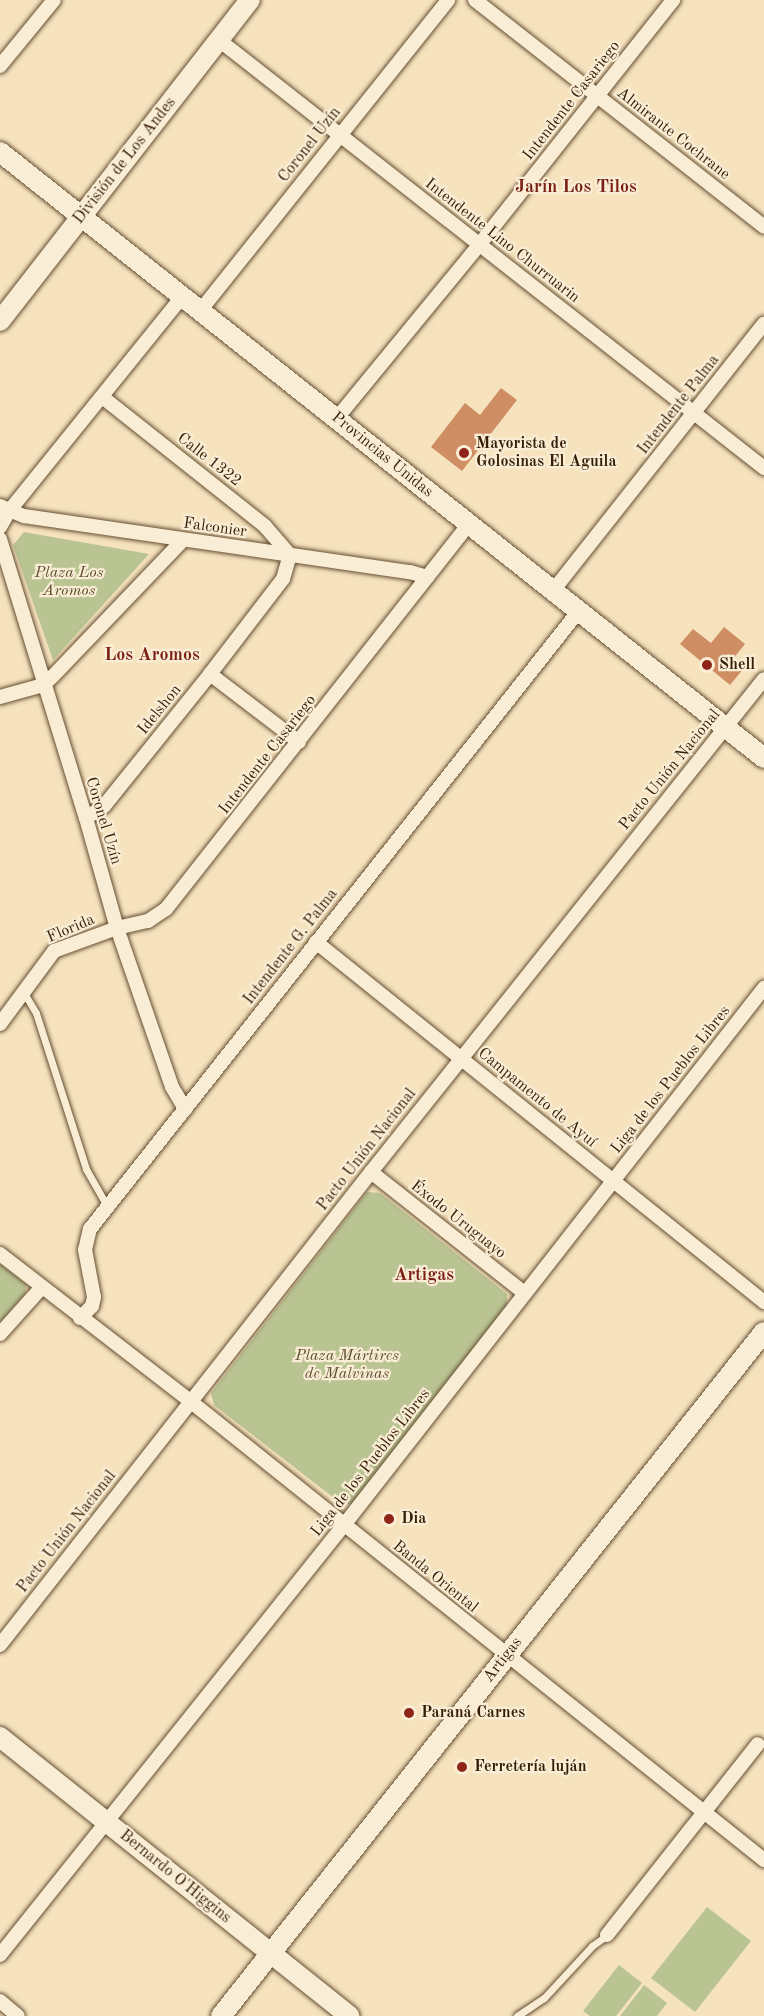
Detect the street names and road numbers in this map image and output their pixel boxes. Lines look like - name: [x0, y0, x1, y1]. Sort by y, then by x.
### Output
- street label: Intendente Casariego: [519, 37, 625, 165]
- street label: Almirante Cochrane: [612, 84, 734, 184]
- street label: División de Los Andes: [70, 94, 180, 228]
- street label: Coronel Uzín: [275, 103, 345, 187]
- street label: Intendente Lino Churruarin: [421, 174, 583, 308]
- street label: Intendente Palma: [634, 351, 724, 459]
- street label: Provincias Unidas: [327, 408, 437, 502]
- street label: Calle 1322: [173, 429, 245, 491]
- street label: Falconier: [182, 514, 248, 542]
- street label: Idelshon: [134, 681, 186, 739]
- street label: Intendente Casariego: [215, 691, 321, 819]
- street label: Pacto Unión Nacional: [615, 706, 725, 834]
- street label: Coronel Uzín: [81, 775, 125, 867]
- street label: Intendente G. Palma: [240, 885, 342, 1009]
- street label: Florida: [44, 910, 98, 948]
- street label: Liga de los Pueblos Libres: [607, 1002, 735, 1158]
- street label: Campamento de Ayuí: [474, 1044, 600, 1152]
- street label: Pacto Unión Nacional: [313, 1085, 421, 1215]
- street label: Éxodo Uruguayo: [406, 1177, 510, 1263]
- street label: Liga de los Pueblos Libres: [307, 1385, 435, 1541]
- street label: Pacto Unión Nacional: [13, 1467, 121, 1597]
- street label: Banda Oriental: [388, 1537, 482, 1617]
- street label: Artigas: [479, 1634, 527, 1686]
- street label: Bernardo O'Higgins: [115, 1826, 235, 1928]

